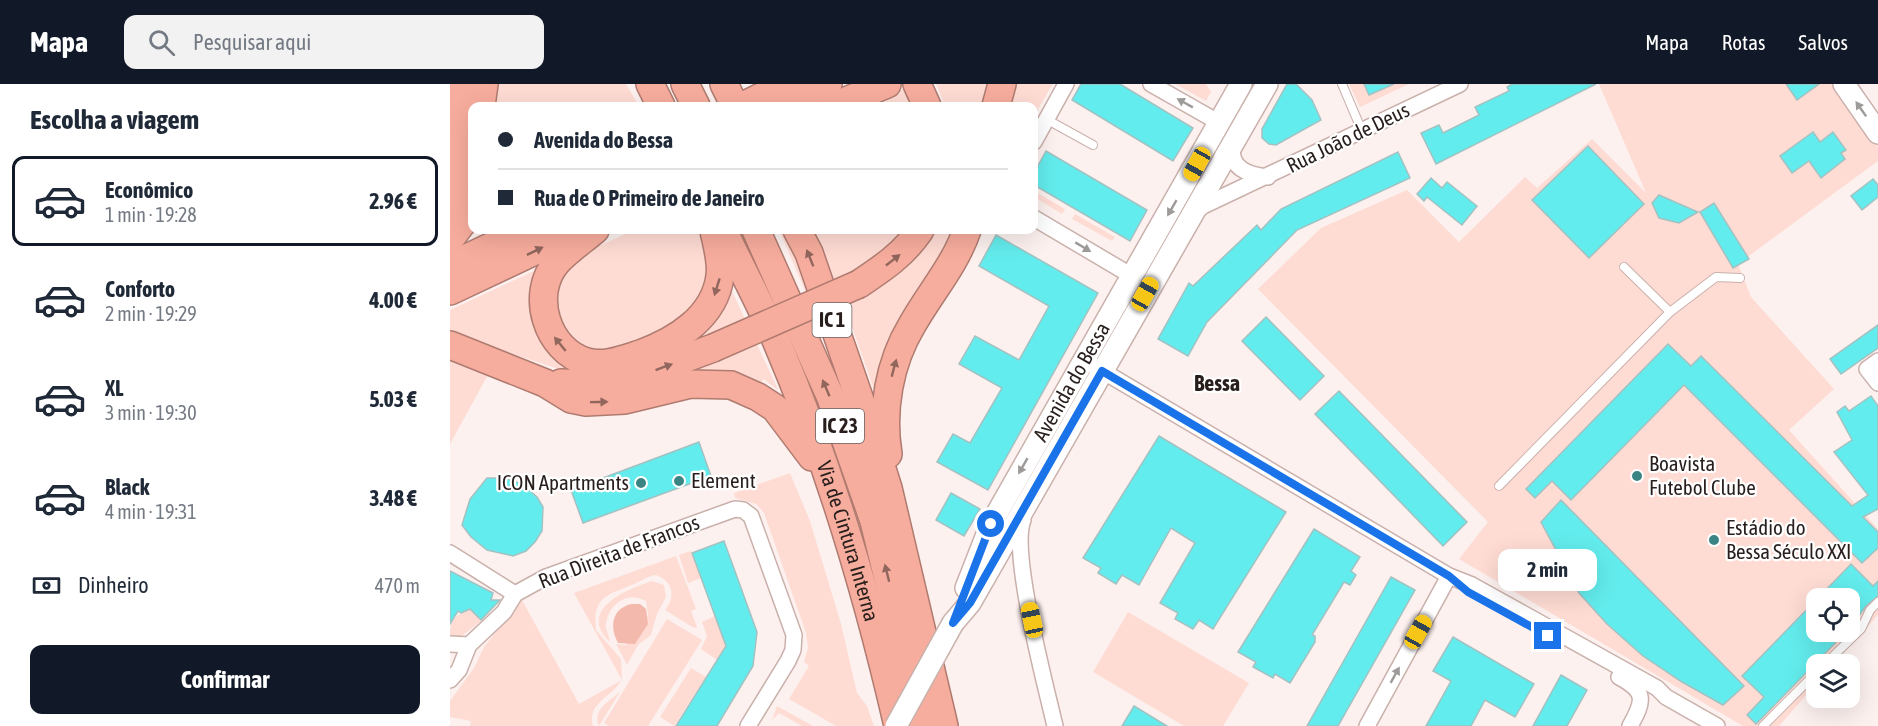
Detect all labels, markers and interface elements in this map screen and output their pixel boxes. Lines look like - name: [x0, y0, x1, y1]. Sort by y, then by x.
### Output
- search box: [124, 15, 544, 69]
- text: Mapa: [30, 26, 88, 58]
- icon: search: [145, 26, 178, 59]
- text: Pesquisar aqui: [193, 29, 311, 55]
- text: Mapa: [1645, 30, 1689, 54]
- text: Rotas: [1722, 30, 1765, 54]
- text: Salvos: [1798, 30, 1848, 54]
- street label: Rua João de Deus: [1282, 97, 1413, 177]
- one-way arrow: [1176, 98, 1193, 108]
- one-way arrow: [1855, 101, 1867, 117]
- text: Escolha a viagem: [30, 104, 199, 135]
- text: Avenida do Bessa: [534, 127, 673, 153]
- car: [1180, 144, 1214, 184]
- icon: car: [33, 174, 87, 228]
- text: Econômico: [105, 177, 193, 203]
- text: Rua de O Primeiro de Janeiro: [534, 185, 764, 211]
- text: 2.96 €: [369, 188, 417, 214]
- one-way arrow: [1166, 200, 1177, 216]
- text: 1 min · 19:28: [105, 203, 197, 226]
- one-way arrow: [1075, 242, 1092, 252]
- one-way arrow: [527, 246, 544, 256]
- one-way arrow: [804, 248, 814, 266]
- one-way arrow: [885, 254, 901, 267]
- icon: car: [33, 273, 87, 327]
- car: [1128, 274, 1162, 314]
- text: Conforto: [105, 276, 175, 302]
- one-way arrow: [712, 278, 721, 296]
- text: 4.00 €: [369, 287, 417, 313]
- text: 2 min · 19:29: [105, 302, 197, 325]
- road number: IC 1: [812, 303, 851, 337]
- street label: Avenida do Bessa: [1028, 318, 1114, 445]
- one-way arrow: [553, 336, 566, 352]
- one-way arrow: [890, 359, 899, 377]
- one-way arrow: [655, 361, 673, 371]
- district label: Bessa: [1194, 370, 1240, 396]
- icon: car: [33, 372, 87, 426]
- text: XL: [105, 375, 123, 401]
- one-way arrow: [821, 379, 831, 397]
- text: 5.03 €: [369, 386, 417, 412]
- one-way arrow: [589, 397, 608, 407]
- text: 3 min · 19:30: [105, 401, 197, 424]
- road number: IC 23: [816, 409, 864, 443]
- place label: Boavista Futebol Clube: [1649, 451, 1756, 499]
- street label: Via de Cintura Interna: [813, 458, 884, 624]
- one-way arrow: [1018, 458, 1029, 474]
- place label: Element: [691, 468, 756, 492]
- marker: Boavista Futebol Clube: [1630, 469, 1644, 483]
- place label: ICON Apartments: [497, 470, 629, 494]
- icon: car: [33, 471, 87, 525]
- text: Black: [105, 474, 149, 500]
- marker: Element: [672, 474, 686, 488]
- marker: ICON Apartments: [634, 476, 648, 490]
- text: 3.48 €: [369, 485, 417, 511]
- text: 4 min · 19:31: [105, 500, 197, 523]
- street label: Rua Direita de Francos: [535, 509, 702, 593]
- route start: [977, 510, 1004, 537]
- place label: Estádio do Bessa Século XXI: [1726, 515, 1851, 563]
- marker: Estádio do Bessa Século XXI: [1707, 533, 1721, 547]
- callout: 2 min: [1498, 549, 1598, 591]
- text: 2 min: [1527, 558, 1568, 581]
- one-way arrow: [882, 564, 892, 582]
- icon: cash: [30, 569, 63, 602]
- text: Dinheiro: [78, 572, 149, 598]
- text: 470 m: [375, 574, 420, 597]
- map controls: [1806, 588, 1860, 708]
- button: locate: [1806, 588, 1860, 642]
- car: [1019, 601, 1045, 639]
- car: [1401, 612, 1435, 652]
- route end: [1534, 622, 1561, 649]
- button: Confirmar: [30, 645, 420, 714]
- button: layers: [1806, 654, 1860, 708]
- one-way arrow: [1390, 666, 1400, 683]

